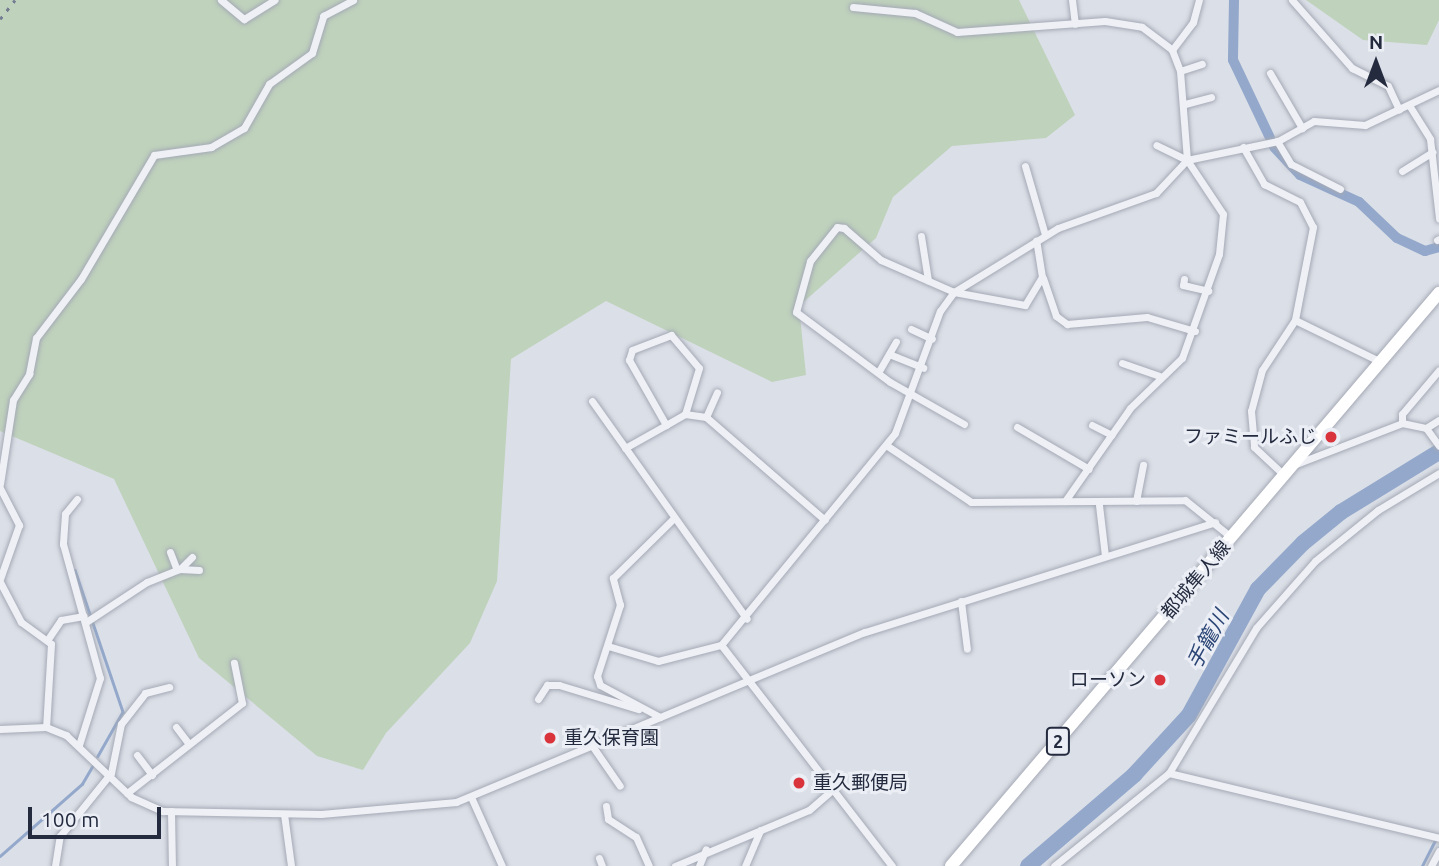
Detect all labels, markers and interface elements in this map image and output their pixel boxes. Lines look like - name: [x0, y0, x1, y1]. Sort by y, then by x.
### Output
- north arrow: [1341, 28, 1411, 98]
- text: N: [1369, 31, 1383, 53]
- place label: ファミールふじ: [1184, 426, 1317, 448]
- marker: ファミールふじ: [1323, 429, 1339, 445]
- street label: 都城隼人線: [1157, 536, 1235, 624]
- water label: 手籠川: [1181, 605, 1233, 673]
- place label: ローソン: [1070, 669, 1146, 691]
- marker: ローソン: [1152, 672, 1168, 688]
- road number: 2: [1046, 726, 1070, 756]
- place label: 重久保育園: [564, 727, 659, 749]
- marker: 重久保育園: [542, 730, 558, 746]
- place label: 重久郵便局: [813, 772, 908, 794]
- marker: 重久郵便局: [791, 775, 807, 791]
- scale bar: [32, 792, 164, 836]
- text: 100 m: [41, 807, 99, 831]

